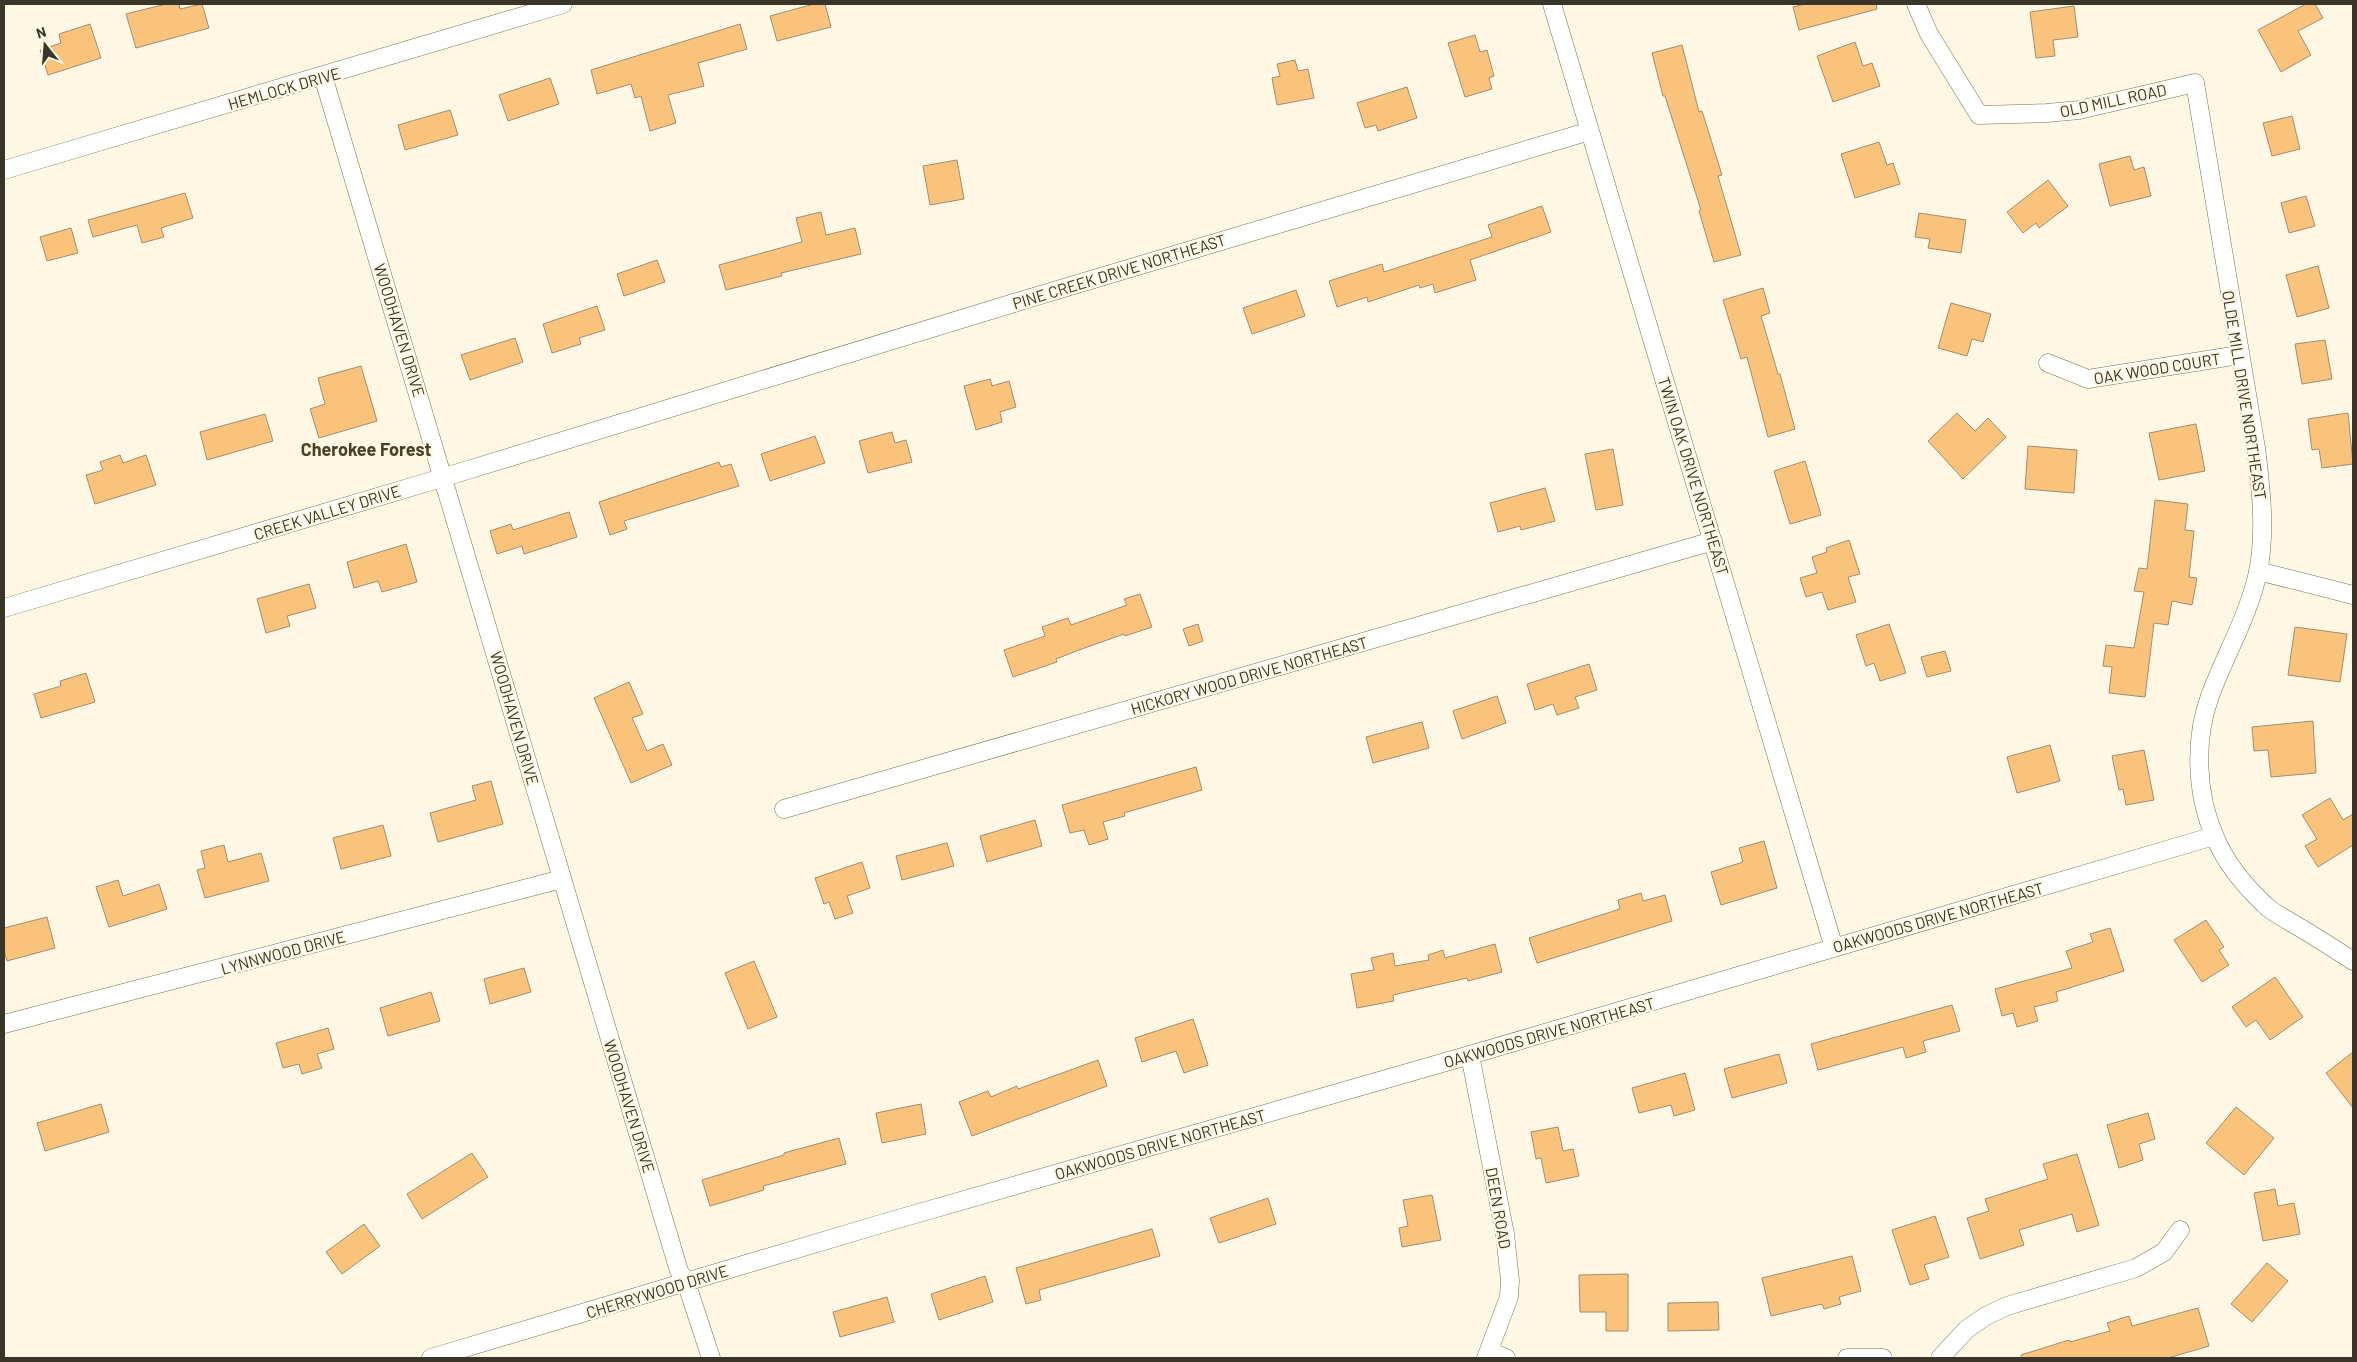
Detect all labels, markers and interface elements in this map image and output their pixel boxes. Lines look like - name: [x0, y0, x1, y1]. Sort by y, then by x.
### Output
- north arrow: [20, 20, 70, 70]
- text: N: [34, 23, 48, 42]
- street label: HEMLOCK DRIVE: [226, 63, 342, 113]
- street label: OLD MILL ROAD: [2058, 79, 2168, 121]
- street label: PINE CREEK DRIVE NORTHEAST: [1010, 229, 1228, 313]
- street label: WOODHAVEN DRIVE: [371, 261, 429, 399]
- street label: OLDE MILL DRIVE NORTHEAST: [2219, 289, 2271, 501]
- street label: OAK WOOD COURT: [2092, 349, 2222, 387]
- street label: TWIN OAK DRIVE NORTHEAST: [1655, 374, 1733, 578]
- district label: Cherokee Forest: [301, 438, 431, 460]
- street label: CREEK VALLEY DRIVE: [251, 481, 403, 543]
- street label: HICKORY WOOD DRIVE NORTHEAST: [1128, 632, 1370, 718]
- street label: WOODHAVEN DRIVE: [487, 649, 543, 787]
- street label: OAKWOODS DRIVE NORTHEAST: [1830, 878, 2046, 956]
- street label: LYNNWOOD DRIVE: [219, 926, 347, 978]
- street label: OAKWOODS DRIVE NORTHEAST: [1441, 993, 1657, 1071]
- street label: WOODHAVEN DRIVE: [601, 1037, 659, 1175]
- street label: OAKWOODS DRIVE NORTHEAST: [1052, 1105, 1268, 1183]
- street label: DEEN ROAD: [1482, 1166, 1516, 1250]
- street label: CHERRYWOOD DRIVE: [584, 1260, 730, 1322]

